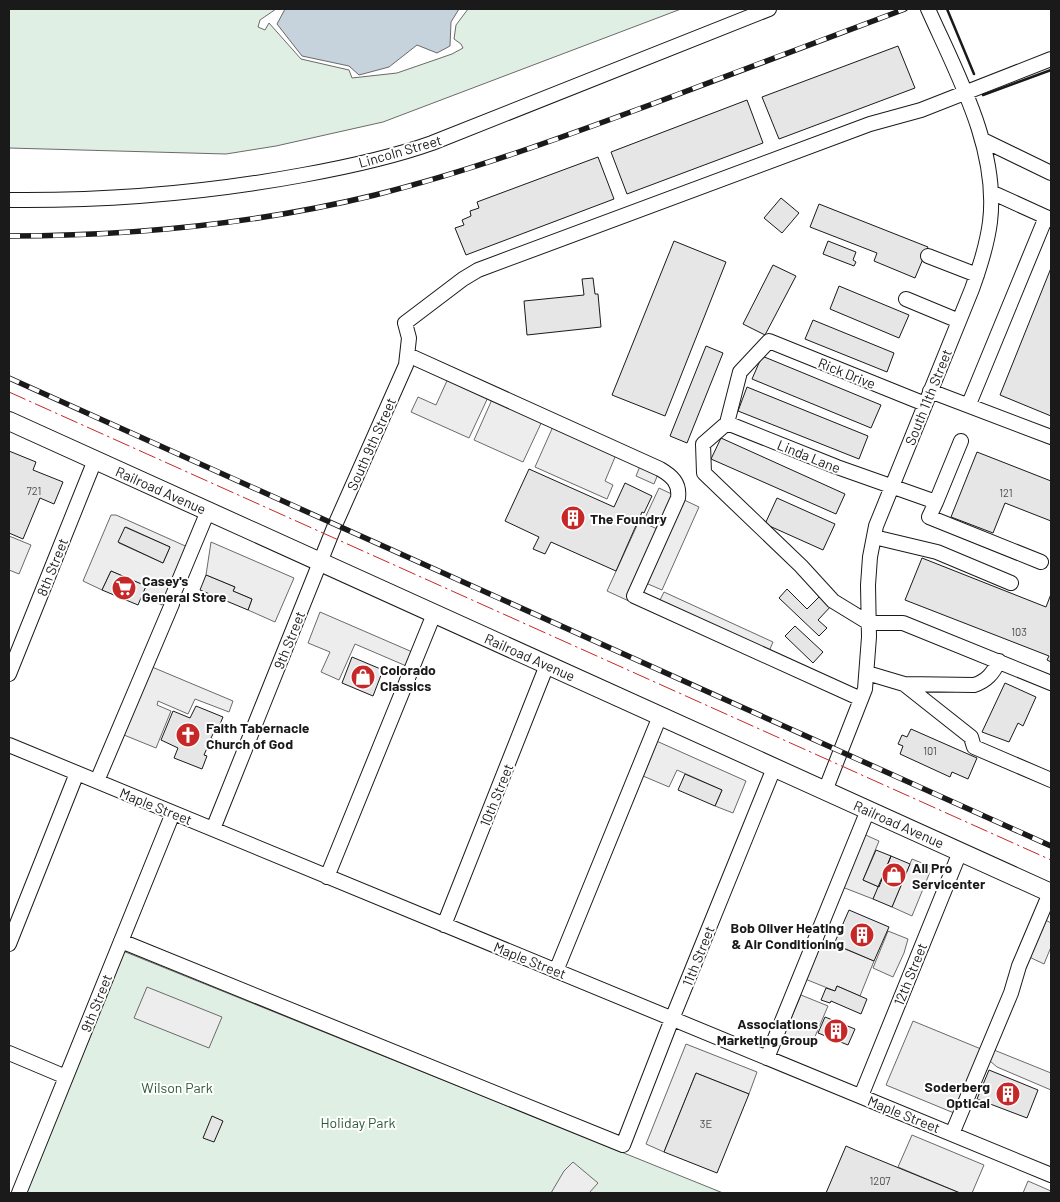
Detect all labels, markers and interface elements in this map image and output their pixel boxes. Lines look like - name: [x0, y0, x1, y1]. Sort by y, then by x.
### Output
- street label: Lincoln Street: [357, 131, 443, 171]
- street label: South 11th Street: [901, 346, 955, 448]
- street label: Rick Drive: [816, 354, 878, 392]
- street label: South 9th Street: [343, 395, 399, 493]
- street label: Linda Lane: [775, 436, 843, 476]
- street label: Railroad Avenue: [113, 462, 209, 518]
- house number: 721: [27, 484, 41, 497]
- house number: 121: [999, 486, 1013, 499]
- building icon: The Foundry: [560, 505, 586, 531]
- place label: The Foundry: [590, 510, 667, 527]
- street label: 8th Street: [33, 536, 71, 598]
- place label: Casey's General Store: [142, 572, 227, 605]
- supermarket icon: Casey's General Store: [111, 575, 137, 601]
- street label: 9th Street: [270, 609, 308, 671]
- house number: 103: [1011, 625, 1027, 638]
- street label: Railroad Avenue: [482, 629, 578, 685]
- place label: Colorado Classics: [380, 661, 436, 694]
- shop icon: Colorado Classics: [350, 664, 376, 690]
- place label: Faith Tabernacle Church of God: [206, 719, 310, 752]
- church icon: Faith Tabernacle Church of God: [175, 722, 201, 748]
- house number: 101: [923, 744, 937, 757]
- street label: 10th Street: [476, 761, 516, 829]
- street label: Maple Street: [117, 784, 195, 828]
- street label: Railroad Avenue: [851, 796, 947, 852]
- place label: All Pro Servicenter: [912, 859, 986, 892]
- shop icon: All Pro Servicenter: [881, 862, 907, 888]
- place label: Bob Oliver Heating & Air Conditioning: [731, 919, 844, 952]
- building icon: Bob Oliver Heating & Air Conditioning: [849, 922, 875, 948]
- street label: 11th Street: [678, 923, 718, 989]
- street label: Maple Street: [491, 938, 569, 982]
- street label: 12th Street: [890, 940, 930, 1008]
- street label: 9th Street: [77, 972, 115, 1034]
- place label: Associations Marketing Group: [717, 1015, 818, 1048]
- building icon: Associations Marketing Group: [823, 1018, 849, 1044]
- place label: Soderberg Optical: [925, 1078, 990, 1111]
- park label: Wilson Park: [141, 1079, 213, 1096]
- building icon: Soderberg Optical: [995, 1081, 1021, 1107]
- street label: Maple Street: [865, 1092, 943, 1136]
- park label: Holiday Park: [320, 1114, 396, 1131]
- house number: 3E: [700, 1117, 713, 1130]
- house number: 1207: [869, 1174, 891, 1187]

